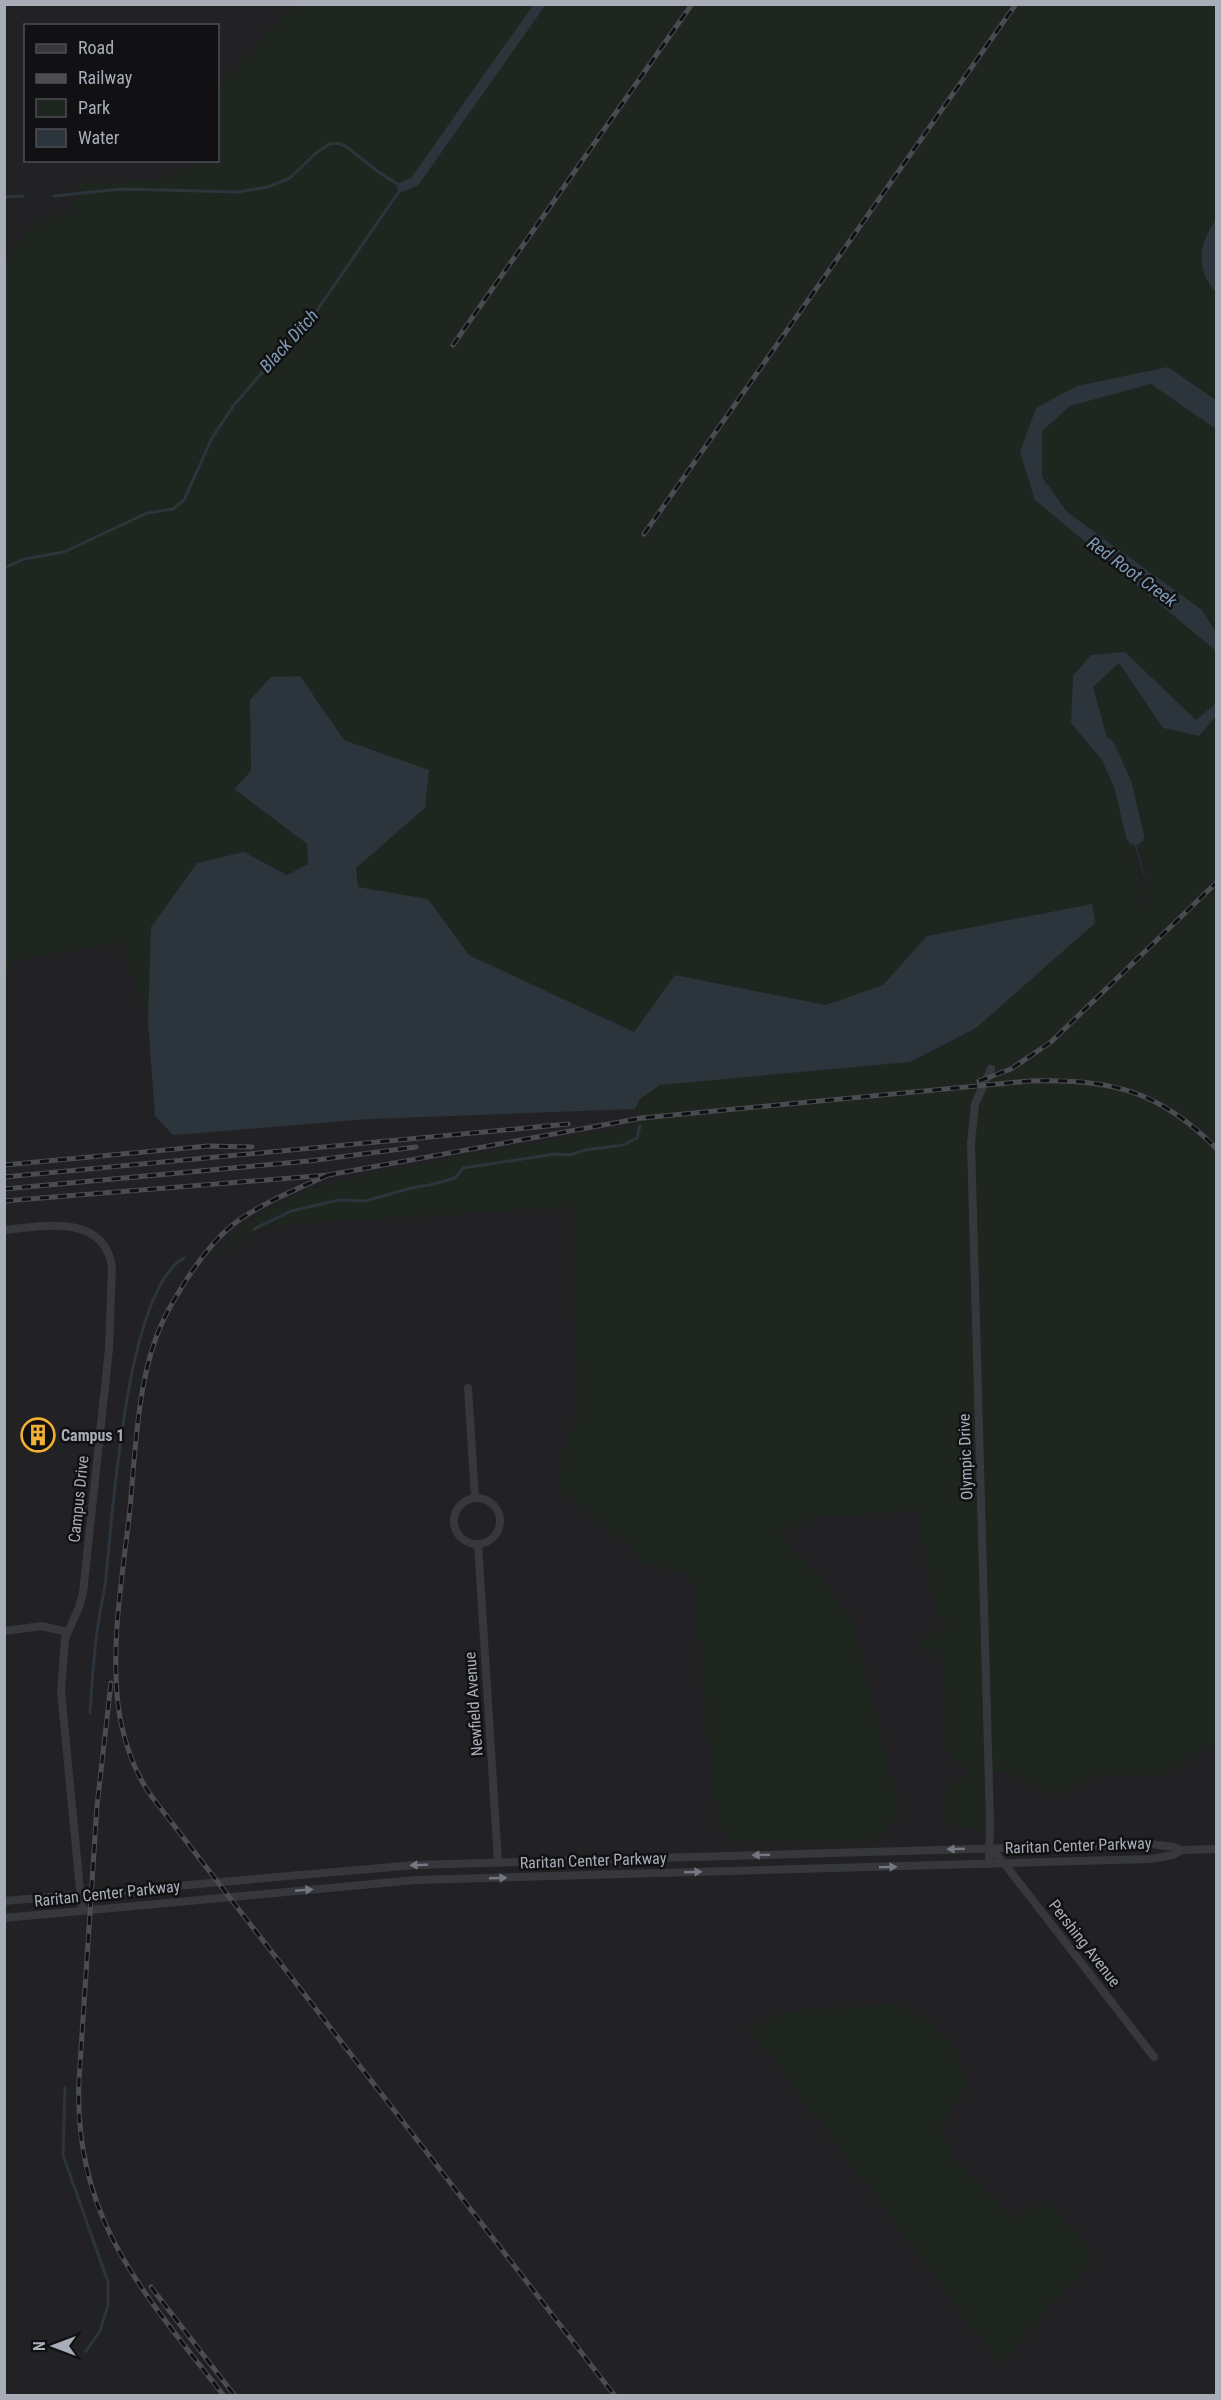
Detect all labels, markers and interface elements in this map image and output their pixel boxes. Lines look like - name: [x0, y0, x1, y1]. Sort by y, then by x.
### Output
- legend: [24, 24, 219, 162]
- text: Road: [78, 37, 114, 58]
- text: Railway: [78, 67, 133, 88]
- text: Park: [78, 97, 110, 118]
- text: Water: [78, 127, 120, 148]
- water label: Black Ditch: [255, 305, 322, 377]
- water label: Red Root Creek: [1083, 532, 1182, 612]
- street label: Olympic Drive: [954, 1413, 977, 1501]
- building icon: Campus 1: [20, 1417, 56, 1453]
- place label: Campus 1: [61, 1426, 124, 1445]
- street label: Campus Drive: [64, 1455, 93, 1543]
- street label: Newfield Avenue: [460, 1651, 487, 1757]
- street label: Raritan Center Parkway: [1004, 1833, 1152, 1858]
- one-way arrow: [947, 1844, 966, 1854]
- street label: Raritan Center Parkway: [519, 1848, 667, 1873]
- one-way arrow: [752, 1850, 771, 1859]
- one-way arrow: [409, 1860, 428, 1869]
- one-way arrow: [878, 1862, 897, 1871]
- one-way arrow: [683, 1867, 702, 1877]
- one-way arrow: [489, 1873, 508, 1882]
- street label: Raritan Center Parkway: [33, 1876, 181, 1911]
- one-way arrow: [294, 1885, 313, 1894]
- street label: Pershing Avenue: [1045, 1896, 1124, 1991]
- north arrow: [24, 2316, 84, 2376]
- text: N: [30, 2341, 49, 2351]

